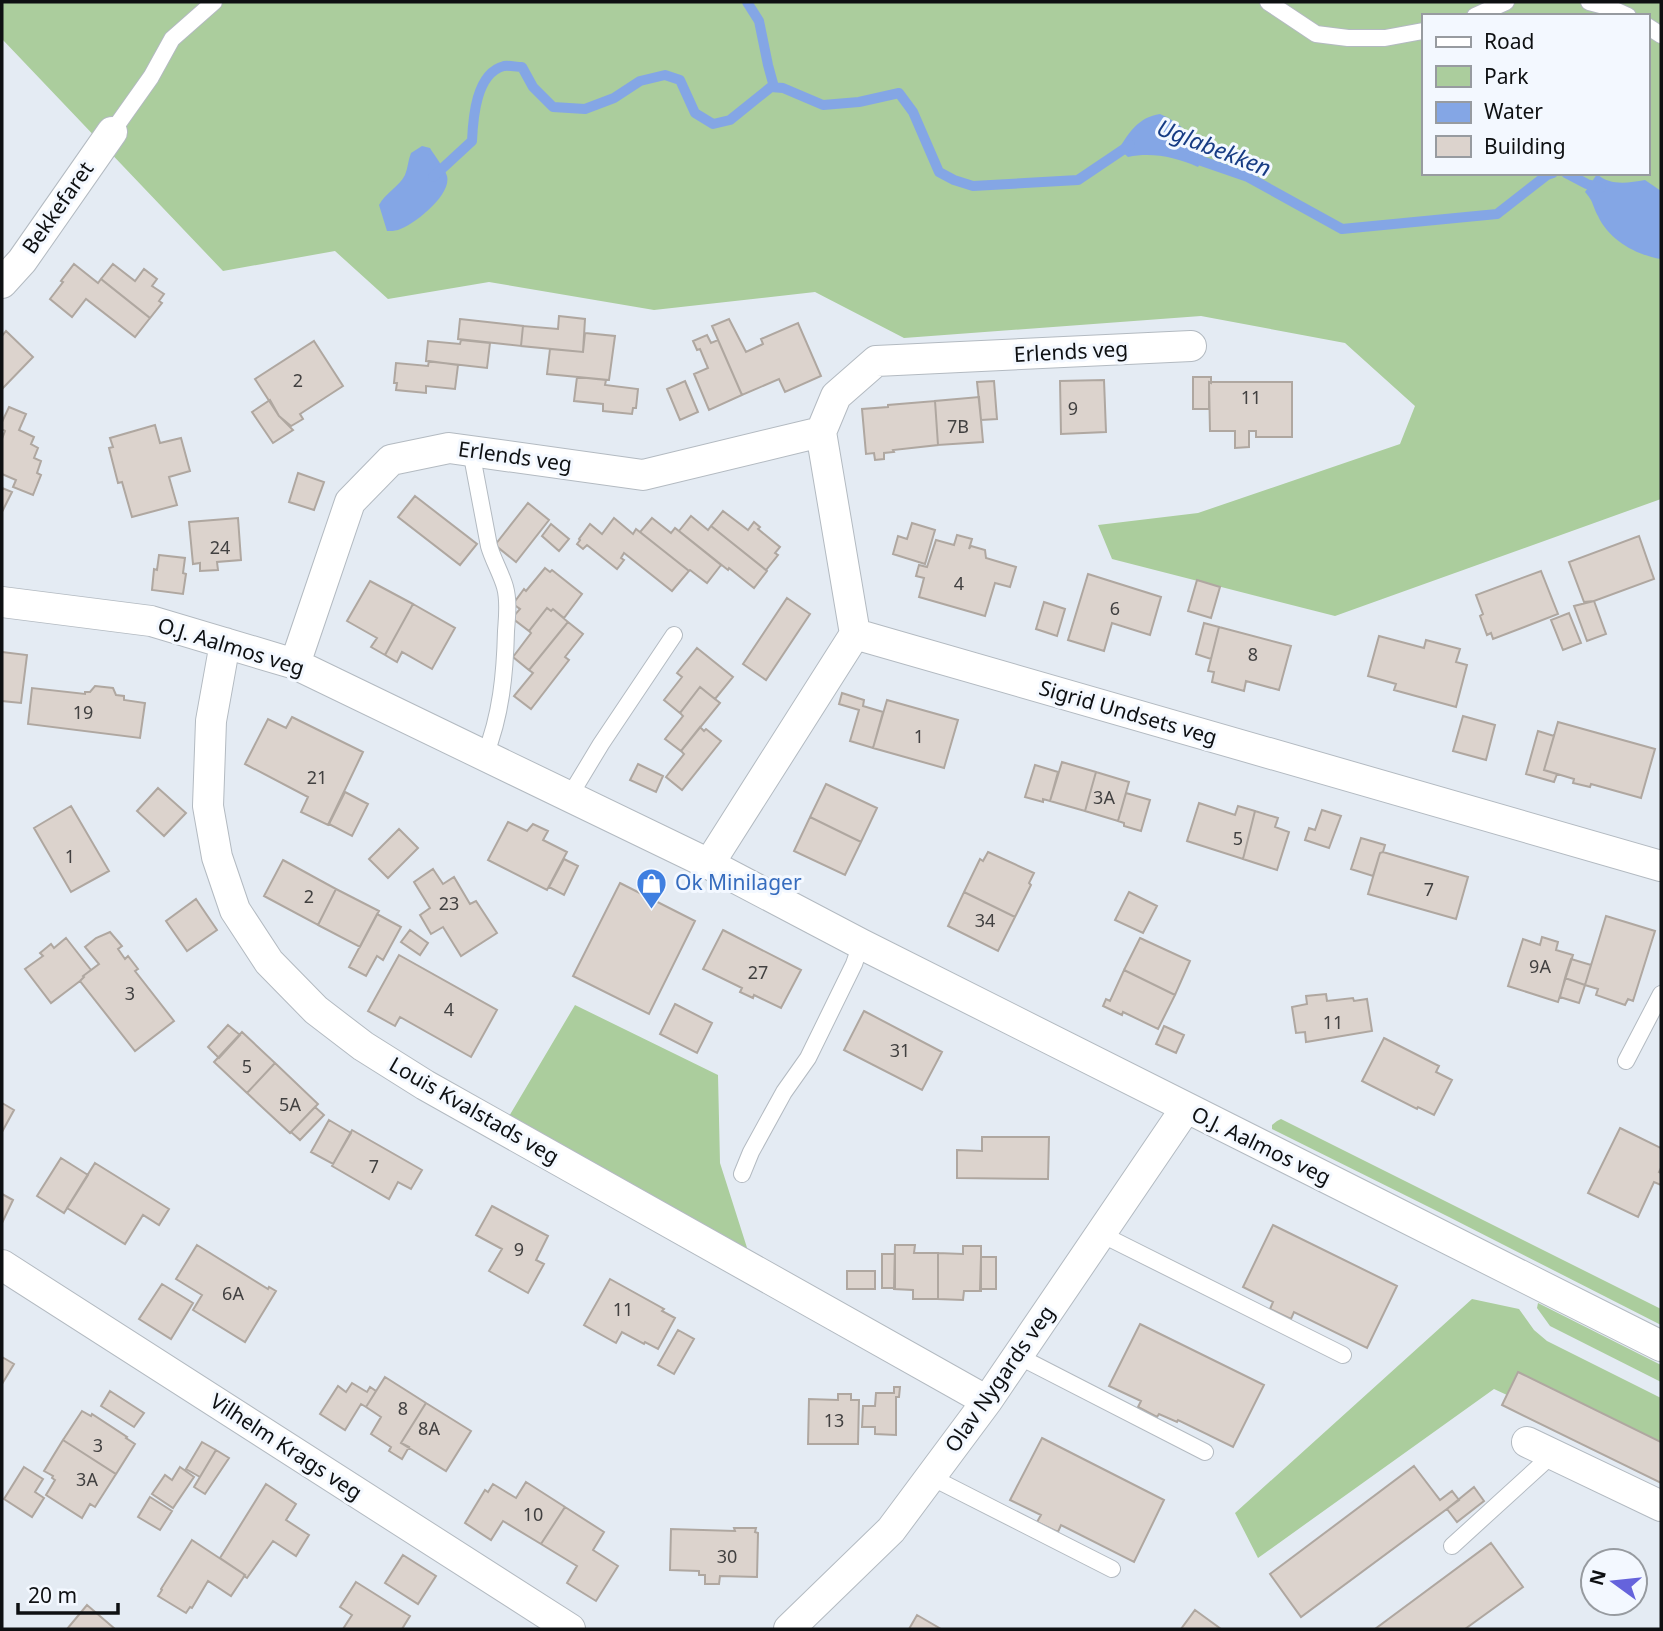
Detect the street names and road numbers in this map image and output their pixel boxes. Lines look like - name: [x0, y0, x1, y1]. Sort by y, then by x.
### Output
- street label: Bekkefaret: [15, 155, 99, 259]
- street label: Erlends veg: [1013, 334, 1129, 368]
- street label: Erlends veg: [457, 434, 574, 478]
- street label: O.J. Aalmos veg: [155, 610, 308, 682]
- street label: Sigrid Undsets veg: [1036, 673, 1221, 751]
- street label: Louis Kvalstads veg: [384, 1050, 565, 1170]
- street label: O.J. Aalmos veg: [1187, 1099, 1336, 1191]
- street label: Olav Nygards veg: [938, 1299, 1060, 1457]
- street label: Vilhelm Krags veg: [205, 1387, 368, 1506]

